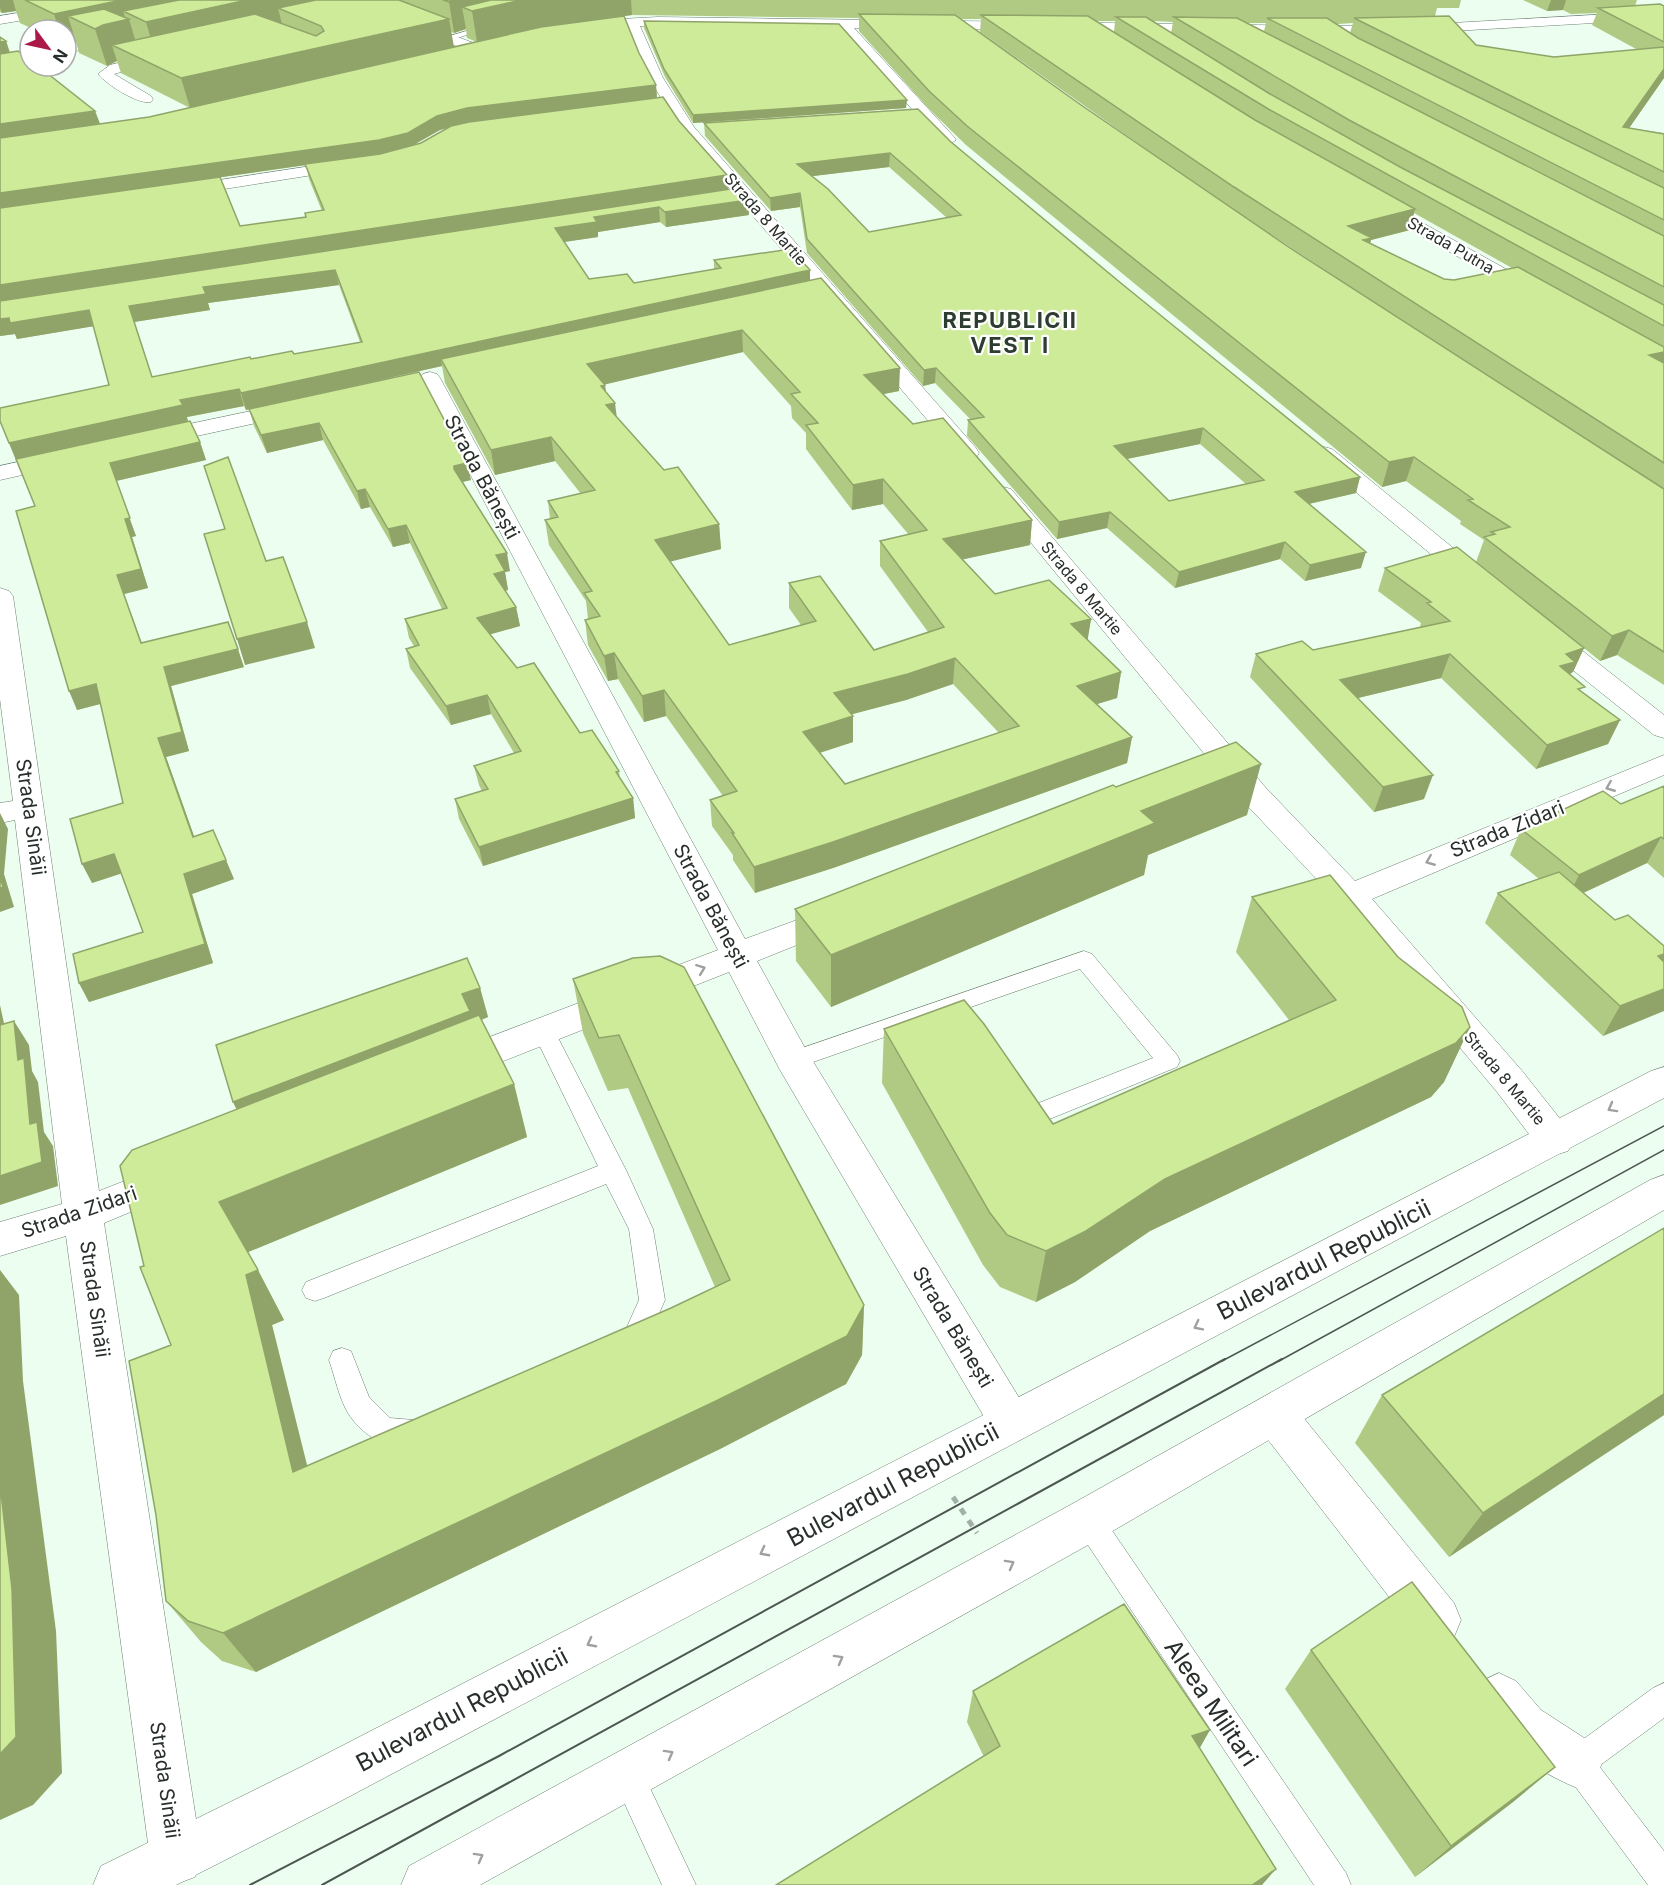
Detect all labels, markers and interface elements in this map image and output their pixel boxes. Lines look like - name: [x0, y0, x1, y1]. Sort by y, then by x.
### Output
- north arrow: [18, 18, 78, 78]
- text: N: [49, 46, 72, 67]
- street label: Strada 8 Martie: [720, 169, 812, 269]
- street label: Strada Putna: [1404, 212, 1498, 278]
- district label: REPUBLICII VEST I: [943, 307, 1077, 358]
- street label: Strada Bănești: [439, 411, 525, 543]
- street label: Strada 8 Martie: [1037, 537, 1127, 639]
- street label: Strada Sinăii: [11, 757, 51, 877]
- one-way arrow: [1605, 780, 1616, 792]
- street label: Strada Zidari: [1446, 795, 1568, 863]
- street label: Strada Bănești: [668, 840, 754, 972]
- one-way arrow: [1425, 854, 1436, 866]
- one-way arrow: [695, 963, 706, 976]
- street label: Strada 8 Martie: [1460, 1027, 1550, 1129]
- one-way arrow: [1608, 1101, 1618, 1113]
- street label: Strada Zidari: [18, 1181, 140, 1243]
- street label: Bulevardul Republicii: [1212, 1193, 1435, 1326]
- street label: Strada Sinăii: [75, 1239, 115, 1359]
- street label: Strada Bănești: [907, 1262, 999, 1392]
- one-way arrow: [1193, 1318, 1204, 1330]
- street label: Bulevardul Republicii: [782, 1416, 1004, 1553]
- one-way arrow: [760, 1545, 770, 1556]
- one-way arrow: [1003, 1560, 1014, 1571]
- street label: Aleea Militari: [1158, 1634, 1264, 1772]
- one-way arrow: [587, 1635, 598, 1647]
- street label: Bulevardul Republicii: [351, 1641, 573, 1778]
- one-way arrow: [833, 1655, 844, 1666]
- street label: Strada Sinăii: [145, 1720, 185, 1840]
- one-way arrow: [663, 1749, 673, 1761]
- one-way arrow: [473, 1853, 483, 1864]

